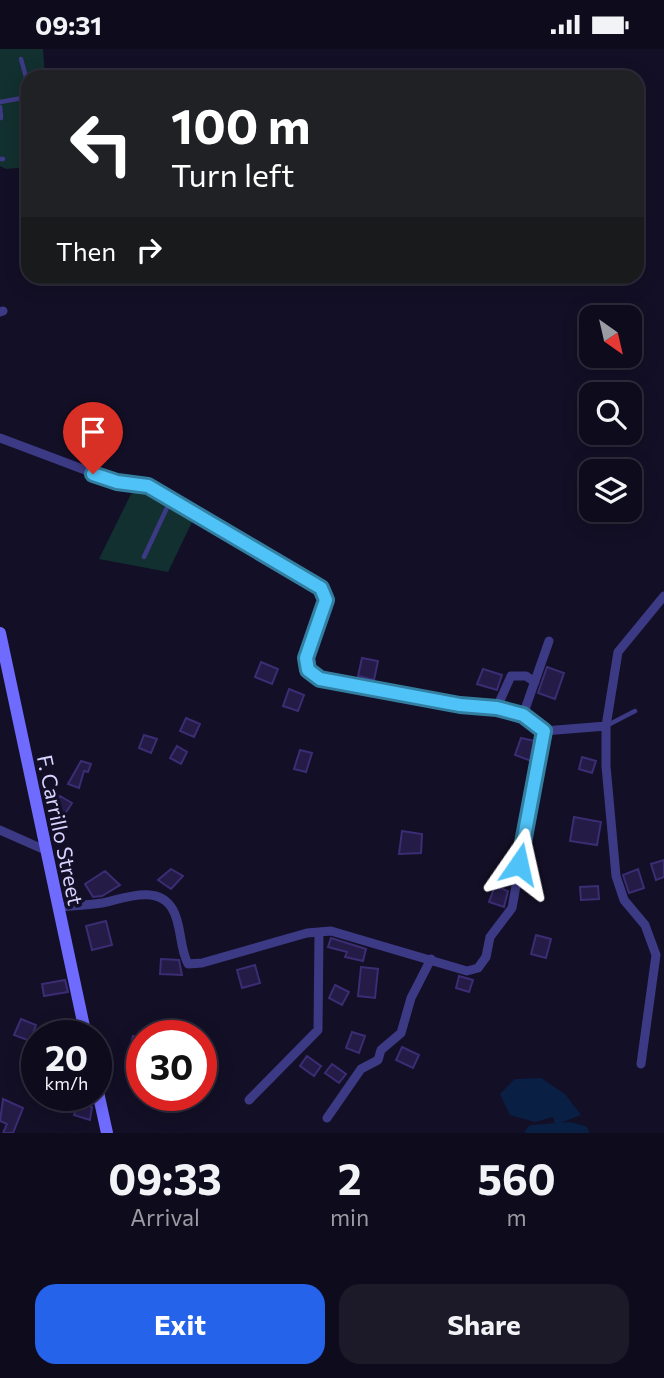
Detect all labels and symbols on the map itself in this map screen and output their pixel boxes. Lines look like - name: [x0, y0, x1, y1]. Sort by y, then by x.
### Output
- north arrow: [579, 305, 642, 367]
- pin: [63, 402, 123, 474]
- street label: F. Carrillo Street: [33, 752, 89, 908]
- position arrow: [482, 827, 556, 901]
- speed limit sign: 30: [126, 1020, 217, 1111]

